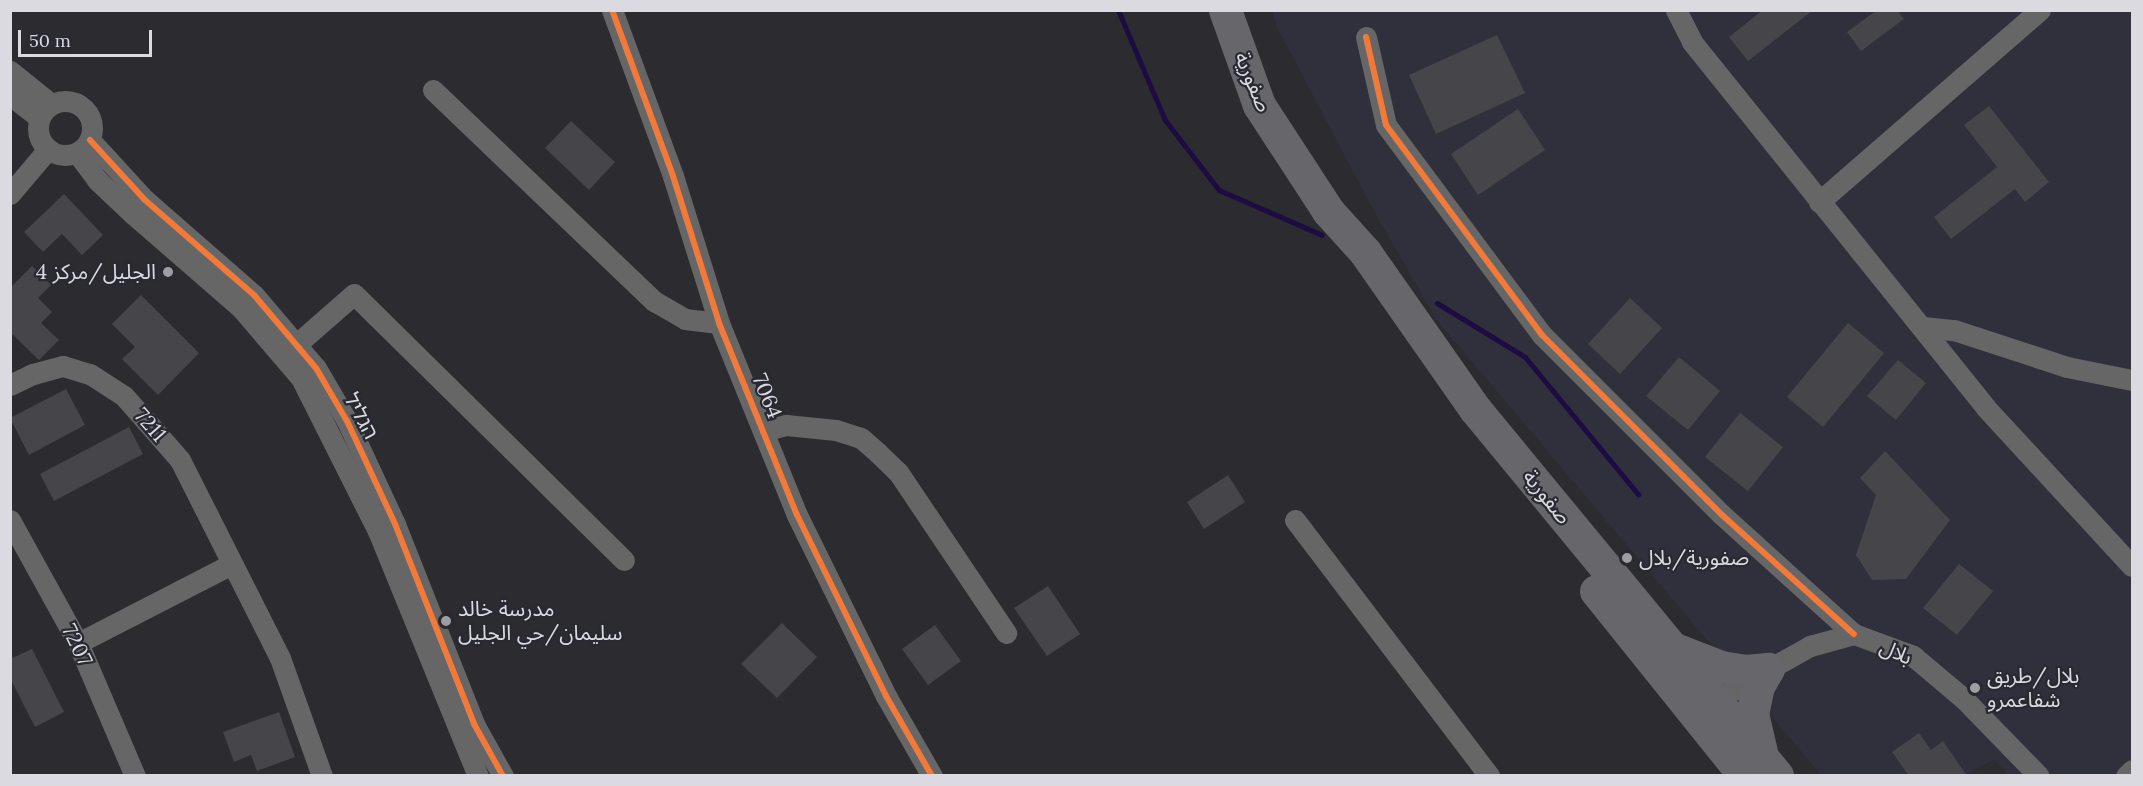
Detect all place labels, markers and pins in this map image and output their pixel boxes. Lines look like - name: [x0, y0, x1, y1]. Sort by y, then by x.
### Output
- place label: الجليل/مركز 4: [36, 259, 156, 285]
- marker: الجليل/مركز 4: [161, 265, 175, 279]
- place label: صفورية/بلال: [1639, 545, 1749, 571]
- marker: صفورية/بلال: [1620, 551, 1634, 565]
- place label: مدرسة خالد سليمان/حي الجليل: [458, 596, 622, 646]
- marker: مدرسة خالد سليمان/حي الجليل: [439, 614, 453, 628]
- place label: بلال/طريق شفاعمرو: [1987, 663, 2079, 713]
- marker: بلال/طريق شفاعمرو: [1968, 681, 1982, 695]

